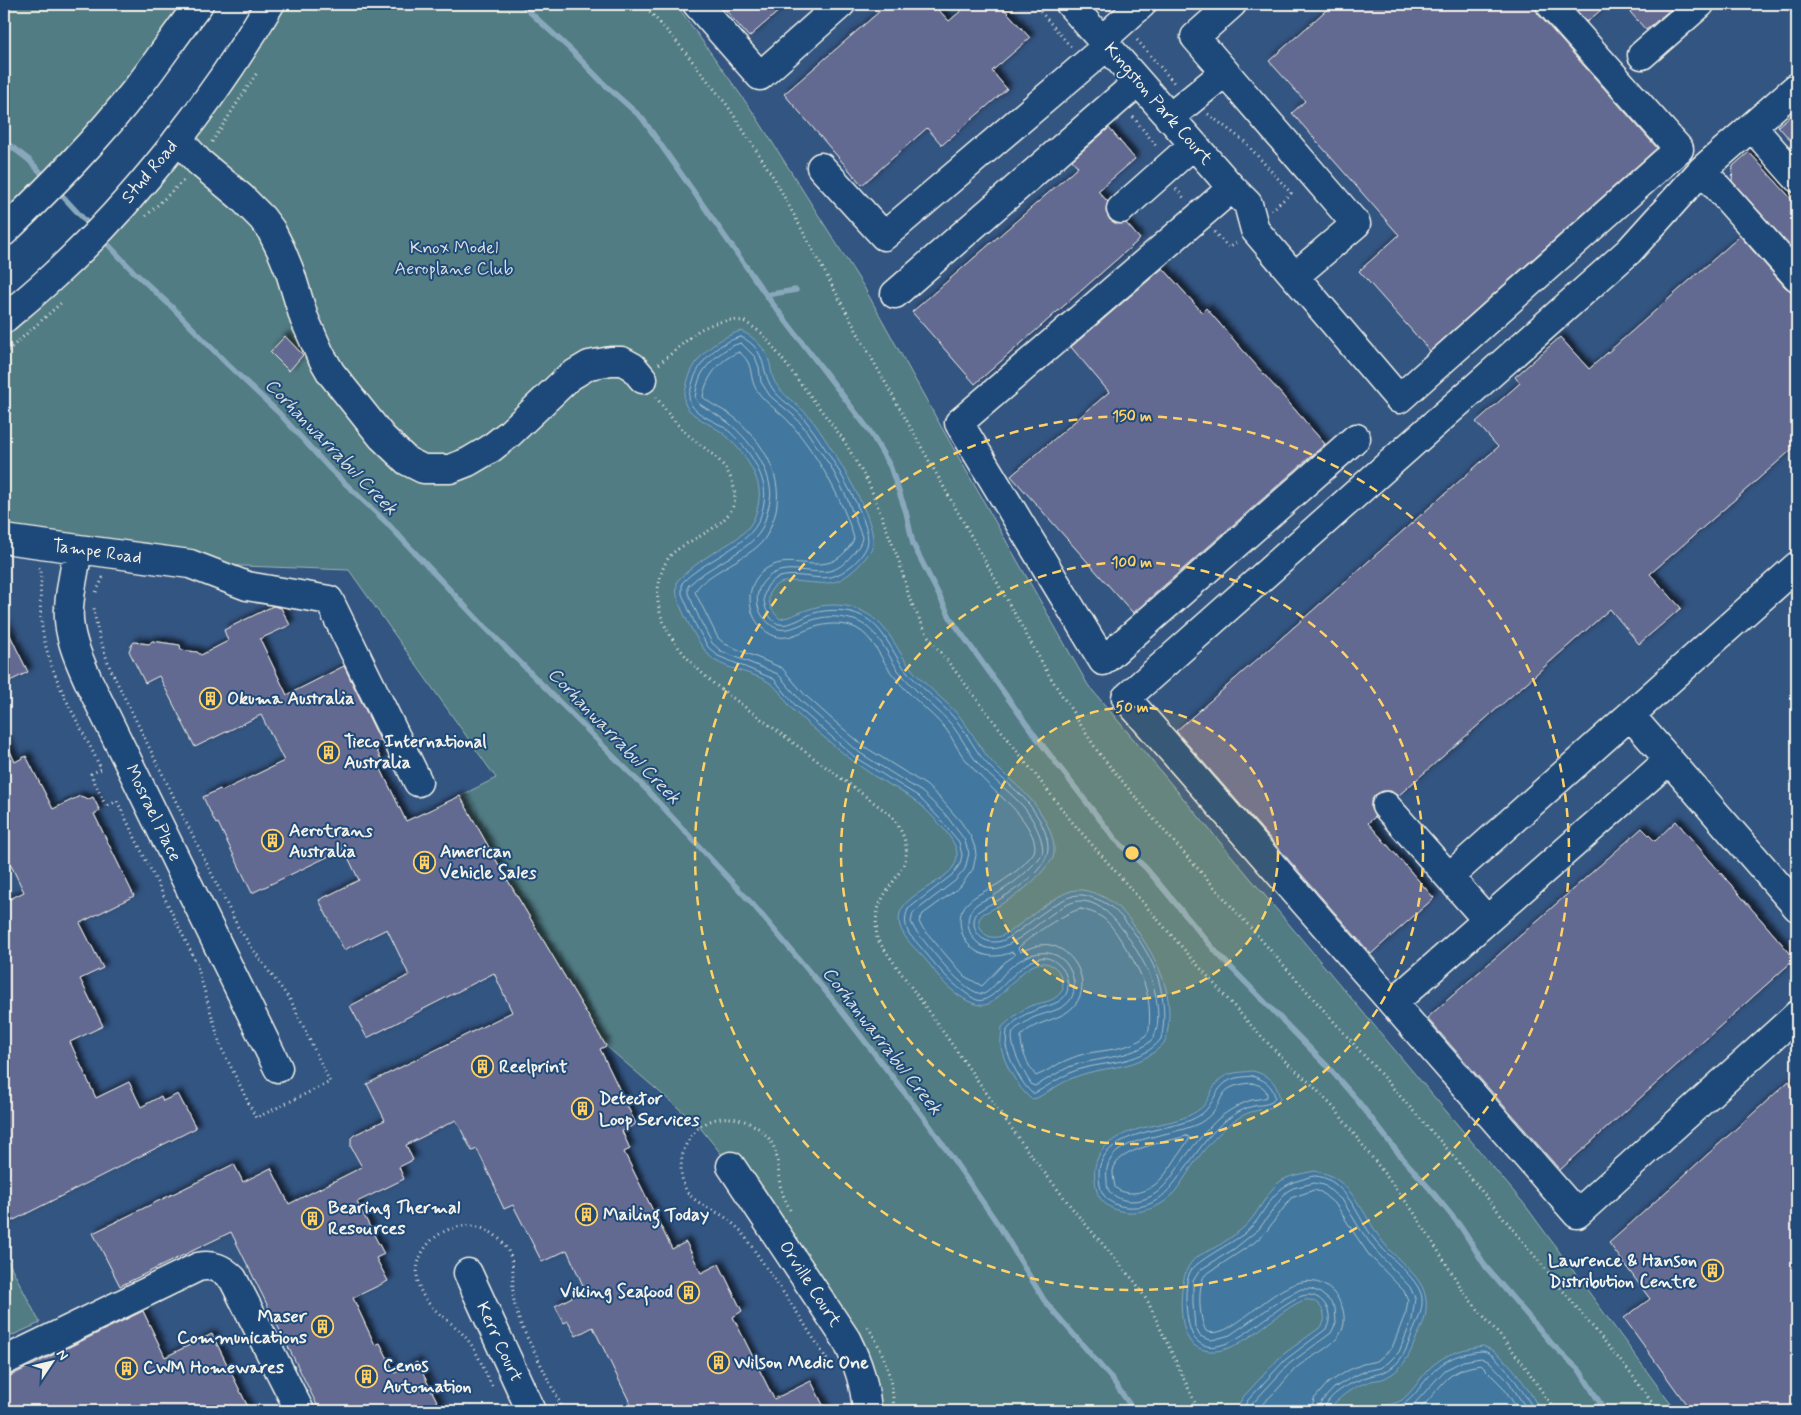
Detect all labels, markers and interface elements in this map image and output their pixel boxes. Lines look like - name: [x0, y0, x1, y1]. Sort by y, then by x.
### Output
- street label: Kingston Park Court: [1097, 38, 1218, 171]
- street label: Stud Road: [116, 135, 184, 209]
- park label: Knox Model Aeroplane Club: [394, 236, 514, 281]
- water label: Corhanwarrabul Creek: [259, 373, 403, 521]
- text: 150 m: [1112, 407, 1152, 427]
- street label: Tampe Road: [51, 534, 143, 570]
- text: 100 m: [1112, 553, 1152, 573]
- water label: Corhanwarrabul Creek: [542, 662, 686, 810]
- building icon: Okuma Australia: [199, 687, 223, 711]
- place label: Okuma Australia: [227, 687, 355, 711]
- text: 50 m: [1115, 698, 1149, 718]
- place label: Tieco International Australia: [344, 730, 487, 775]
- building icon: Tieco International Australia: [316, 740, 340, 764]
- street label: Mosrael Place: [119, 760, 187, 866]
- place label: Aerotrans Australia: [289, 819, 373, 864]
- building icon: Aerotrans Australia: [261, 829, 285, 853]
- place label: American Vehicle Sales: [440, 840, 537, 885]
- centre of rings: [1123, 844, 1141, 862]
- building icon: American Vehicle Sales: [412, 850, 436, 874]
- water label: Corhanwarrabul Creek: [816, 962, 948, 1121]
- building icon: Reelprint: [471, 1055, 495, 1079]
- place label: Reelprint: [499, 1055, 568, 1079]
- place label: Detector Loop Services: [599, 1087, 700, 1132]
- building icon: Detector Loop Services: [571, 1097, 595, 1121]
- place label: Bearing Thermal Resources: [328, 1196, 461, 1241]
- building icon: Mailing Today: [575, 1203, 599, 1227]
- place label: Mailing Today: [603, 1203, 709, 1229]
- building icon: Bearing Thermal Resources: [300, 1206, 324, 1230]
- street label: Orville Court: [773, 1236, 847, 1332]
- place label: Lawrence & Hanson Distribution Centre: [1548, 1249, 1698, 1294]
- building icon: Lawrence & Hanson Distribution Centre: [1701, 1259, 1725, 1283]
- place label: Viking Seafood: [560, 1280, 673, 1306]
- building icon: Viking Seafood: [677, 1280, 701, 1304]
- street label: Kerr Court: [470, 1298, 528, 1386]
- place label: Maser Communications: [177, 1305, 308, 1350]
- building icon: Maser Communications: [311, 1315, 335, 1339]
- north arrow: [28, 1338, 78, 1388]
- text: N: [52, 1346, 72, 1364]
- building icon: Wilson Medic One: [706, 1351, 730, 1375]
- place label: Wilson Medic One: [733, 1351, 869, 1375]
- place label: Cenos Automation: [383, 1354, 472, 1399]
- building icon: CWM Homewares: [115, 1356, 139, 1380]
- place label: CWM Homewares: [143, 1356, 284, 1380]
- building icon: Cenos Automation: [355, 1364, 379, 1388]

